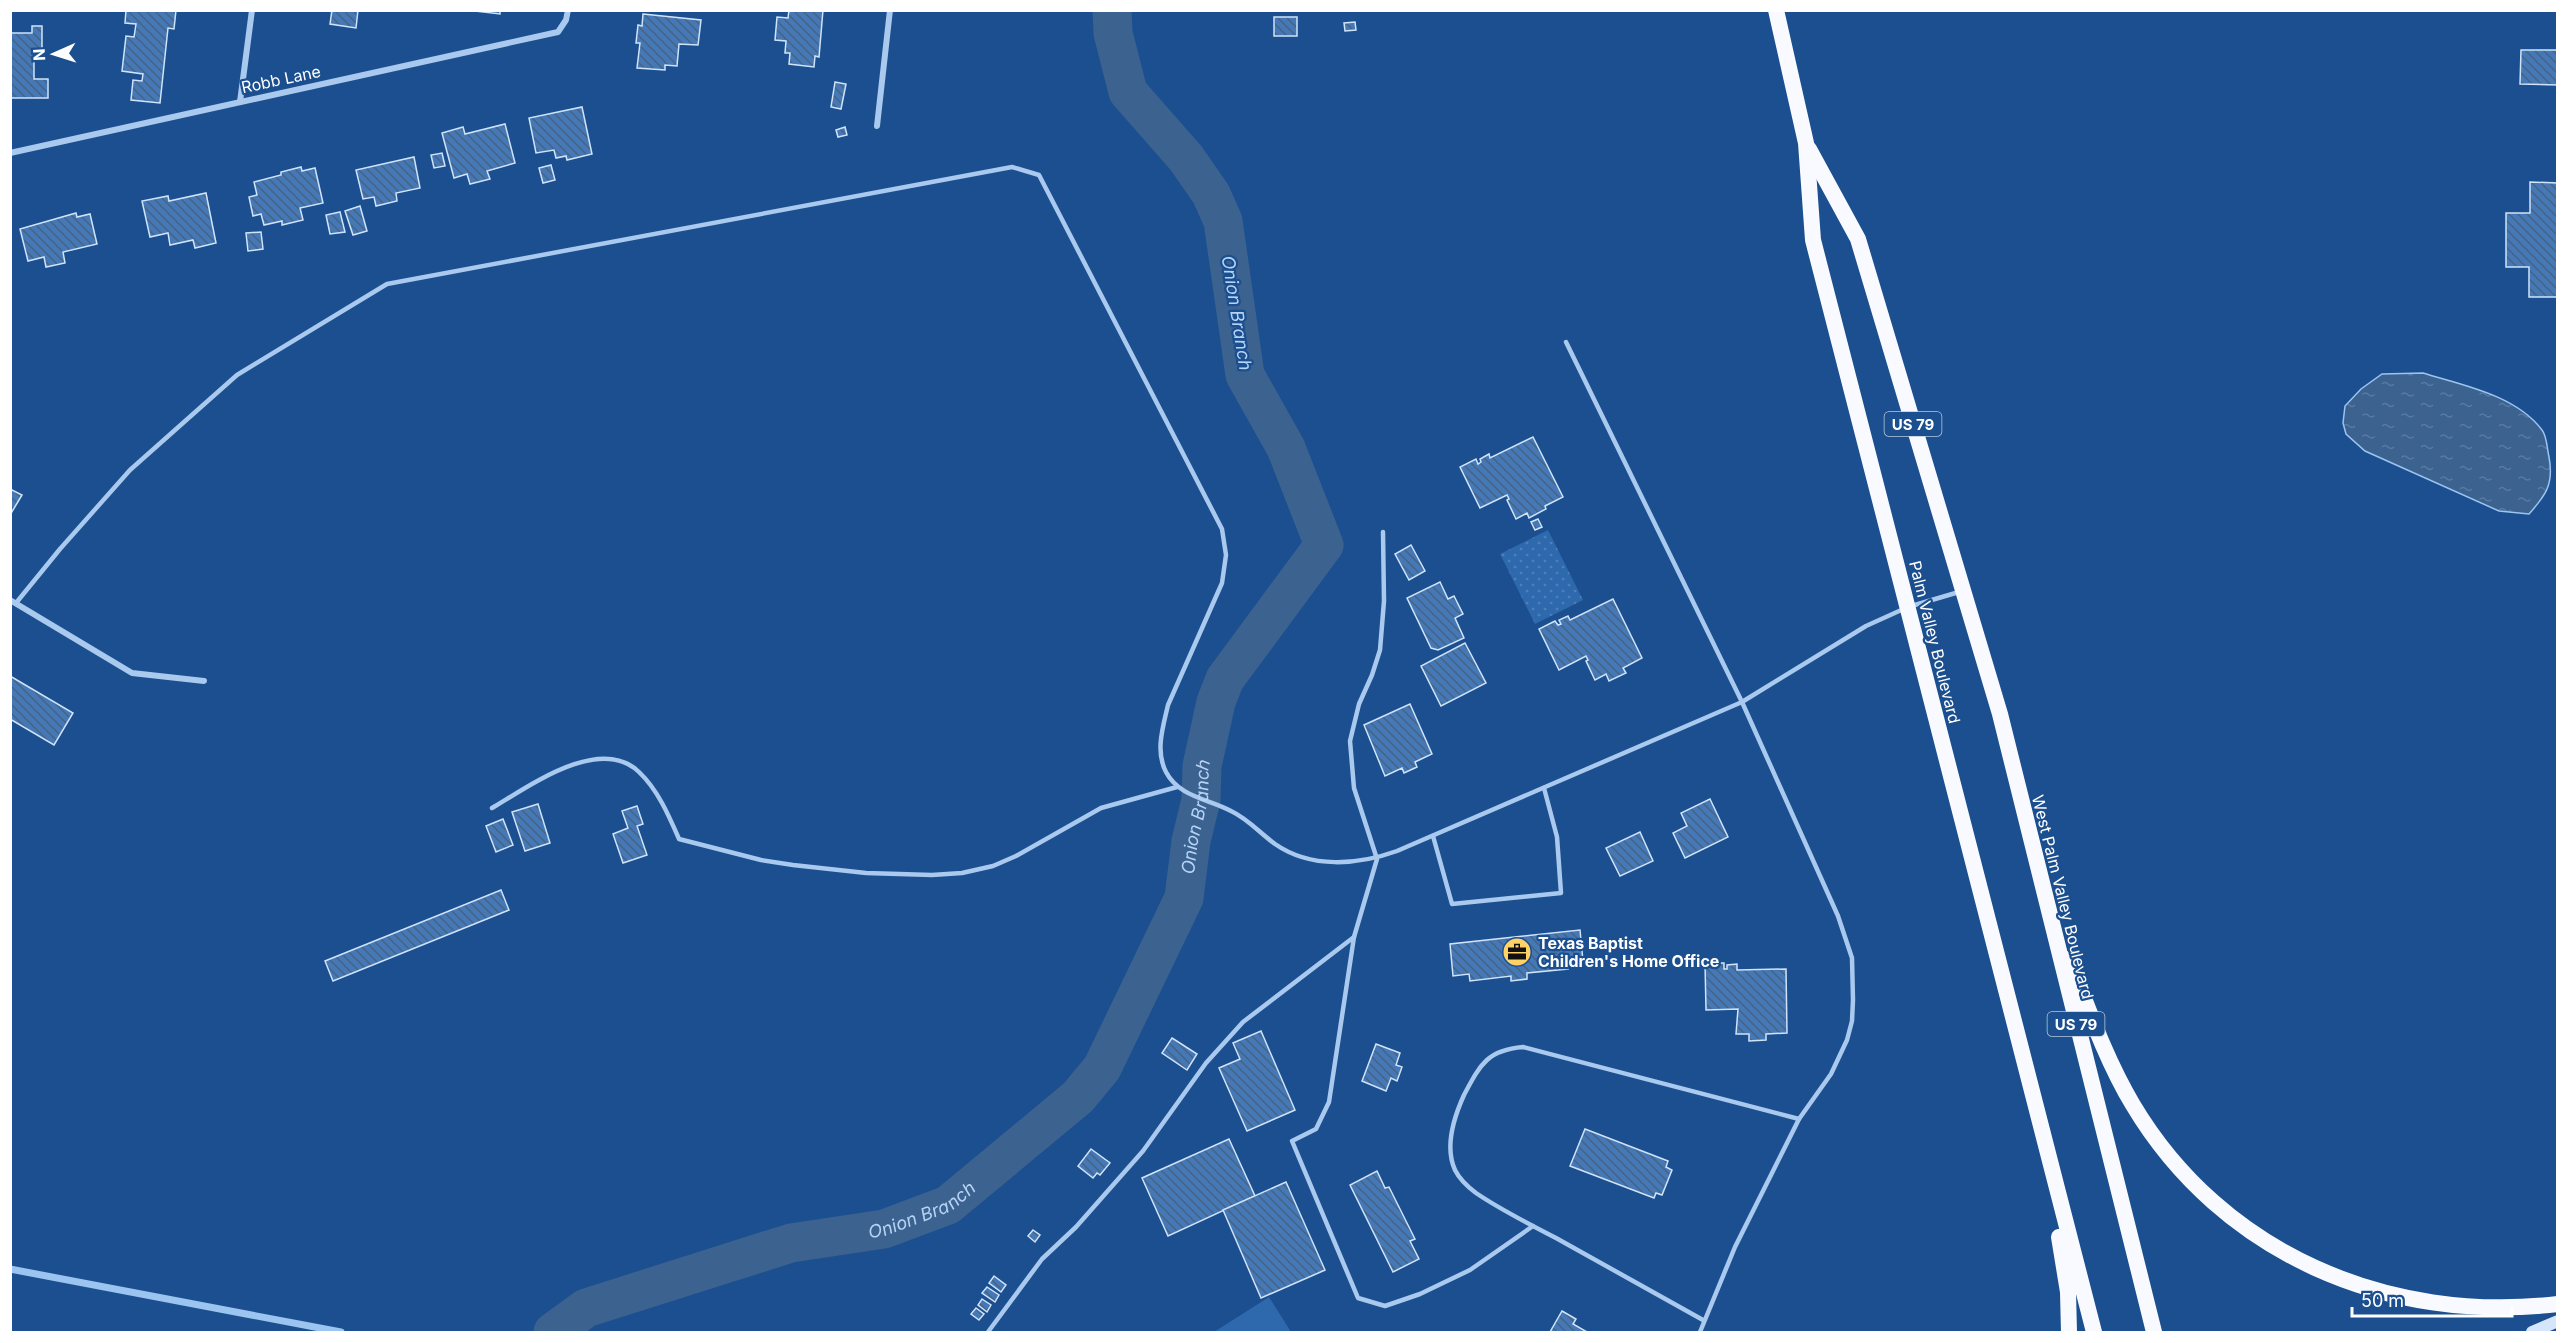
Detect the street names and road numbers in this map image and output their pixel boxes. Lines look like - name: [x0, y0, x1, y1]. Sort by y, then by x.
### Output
- street label: Robb Lane: [240, 61, 322, 97]
- road number: US 79: [1884, 412, 1942, 436]
- street label: Palm Valley Boulevard: [1905, 559, 1965, 725]
- street label: West Palm Valley Boulevard: [2028, 793, 2098, 1001]
- road number: US 79: [2048, 1012, 2104, 1036]

